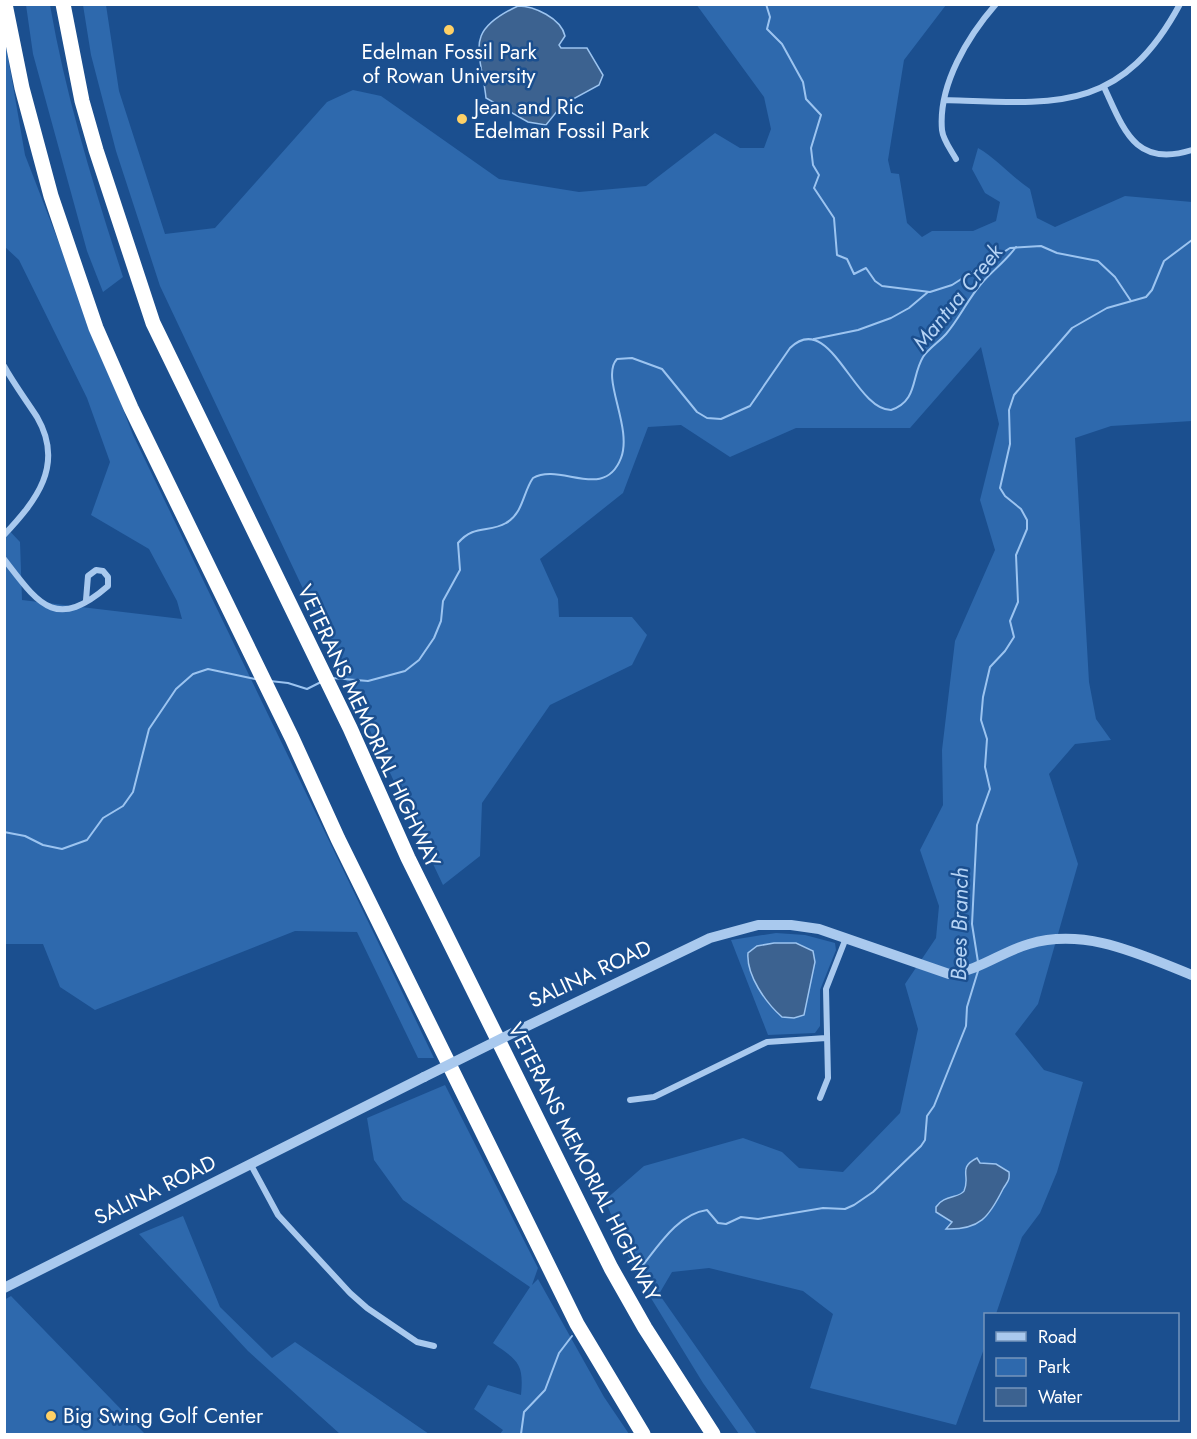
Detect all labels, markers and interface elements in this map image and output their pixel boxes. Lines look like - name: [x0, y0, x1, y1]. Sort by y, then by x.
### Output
- marker: Edelman Fossil Park of Rowan University: [442, 23, 456, 37]
- place label: Edelman Fossil Park of Rowan University: [361, 37, 537, 91]
- place label: Jean and Ric Edelman Fossil Park: [471, 92, 650, 146]
- marker: Jean and Ric Edelman Fossil Park: [455, 112, 469, 126]
- water label: Mantua Creek: [904, 236, 1011, 357]
- street label: VETERANS MEMORIAL HIGHWAY: [290, 579, 448, 873]
- water label: Bees Branch: [942, 867, 976, 981]
- street label: SALINA ROAD: [524, 932, 656, 1016]
- street label: VETERANS MEMORIAL HIGHWAY: [500, 1017, 668, 1307]
- street label: SALINA ROAD: [89, 1148, 221, 1232]
- legend: [984, 1313, 1179, 1421]
- text: Road: [1038, 1324, 1077, 1350]
- text: Park: [1038, 1354, 1070, 1380]
- text: Water: [1038, 1384, 1083, 1410]
- place label: Big Swing Golf Center: [63, 1401, 264, 1431]
- marker: Big Swing Golf Center: [44, 1409, 58, 1423]

